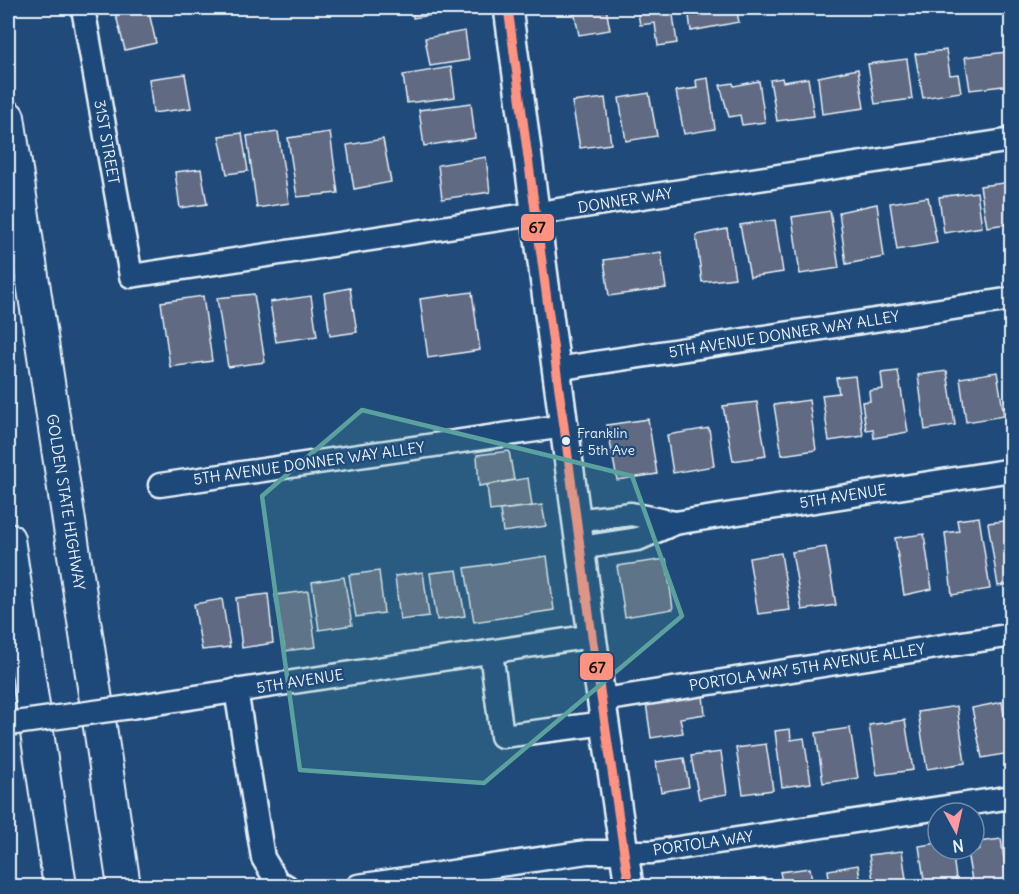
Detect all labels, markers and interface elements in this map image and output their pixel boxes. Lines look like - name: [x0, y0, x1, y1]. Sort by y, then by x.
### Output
- street label: 31ST STREET: [90, 98, 124, 186]
- street label: DONNER WAY: [576, 183, 674, 217]
- line badge: 67: [520, 213, 555, 242]
- text: 67: [528, 217, 546, 237]
- street label: 5TH AVENUE DONNER WAY ALLEY: [667, 306, 901, 362]
- street label: GOLDEN STATE HIGHWAY: [43, 413, 89, 592]
- place label: Franklin + 5th Ave: [577, 424, 635, 459]
- marker: Franklin + 5th Ave: [560, 435, 572, 447]
- street label: 5TH AVENUE DONNER WAY ALLEY: [192, 437, 427, 489]
- street label: 5TH AVENUE: [798, 480, 888, 512]
- street label: PORTOLA WAY 5TH AVENUE ALLEY: [688, 639, 927, 695]
- line badge: 67: [579, 652, 614, 681]
- text: 67: [588, 657, 606, 677]
- street label: 5TH AVENUE: [255, 665, 345, 697]
- north arrow: [926, 801, 986, 861]
- street label: PORTOLA WAY: [652, 826, 755, 859]
- text: N: [951, 835, 965, 857]

